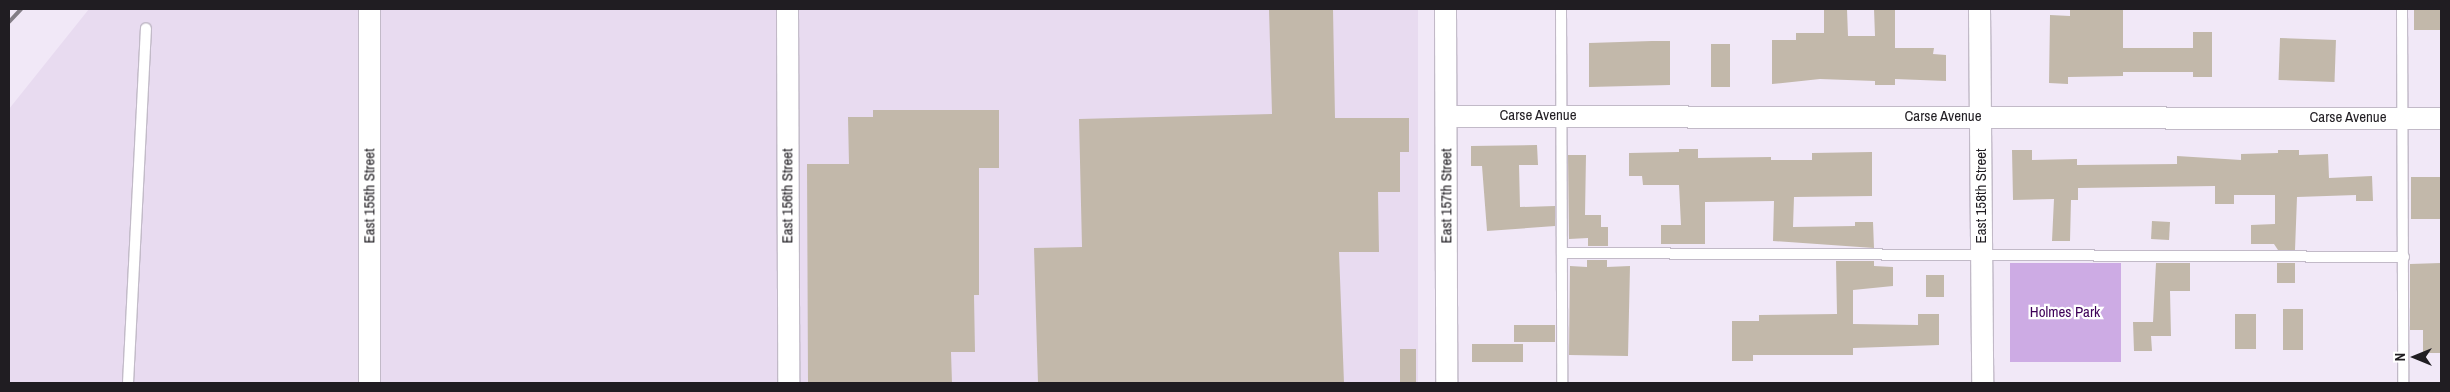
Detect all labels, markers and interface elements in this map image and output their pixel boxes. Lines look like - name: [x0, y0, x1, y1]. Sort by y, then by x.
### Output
- street label: Carse Avenue: [1499, 106, 1577, 124]
- street label: Carse Avenue: [1904, 107, 1982, 125]
- street label: Carse Avenue: [2309, 108, 2387, 126]
- street label: East 155th Street: [360, 148, 378, 244]
- street label: East 156th Street: [778, 148, 796, 244]
- street label: East 157th Street: [1437, 148, 1455, 244]
- street label: East 158th Street: [1972, 148, 1990, 244]
- park label: Holmes Park: [2030, 303, 2100, 321]
- north arrow: [2390, 332, 2440, 382]
- text: N: [2391, 353, 2409, 361]

